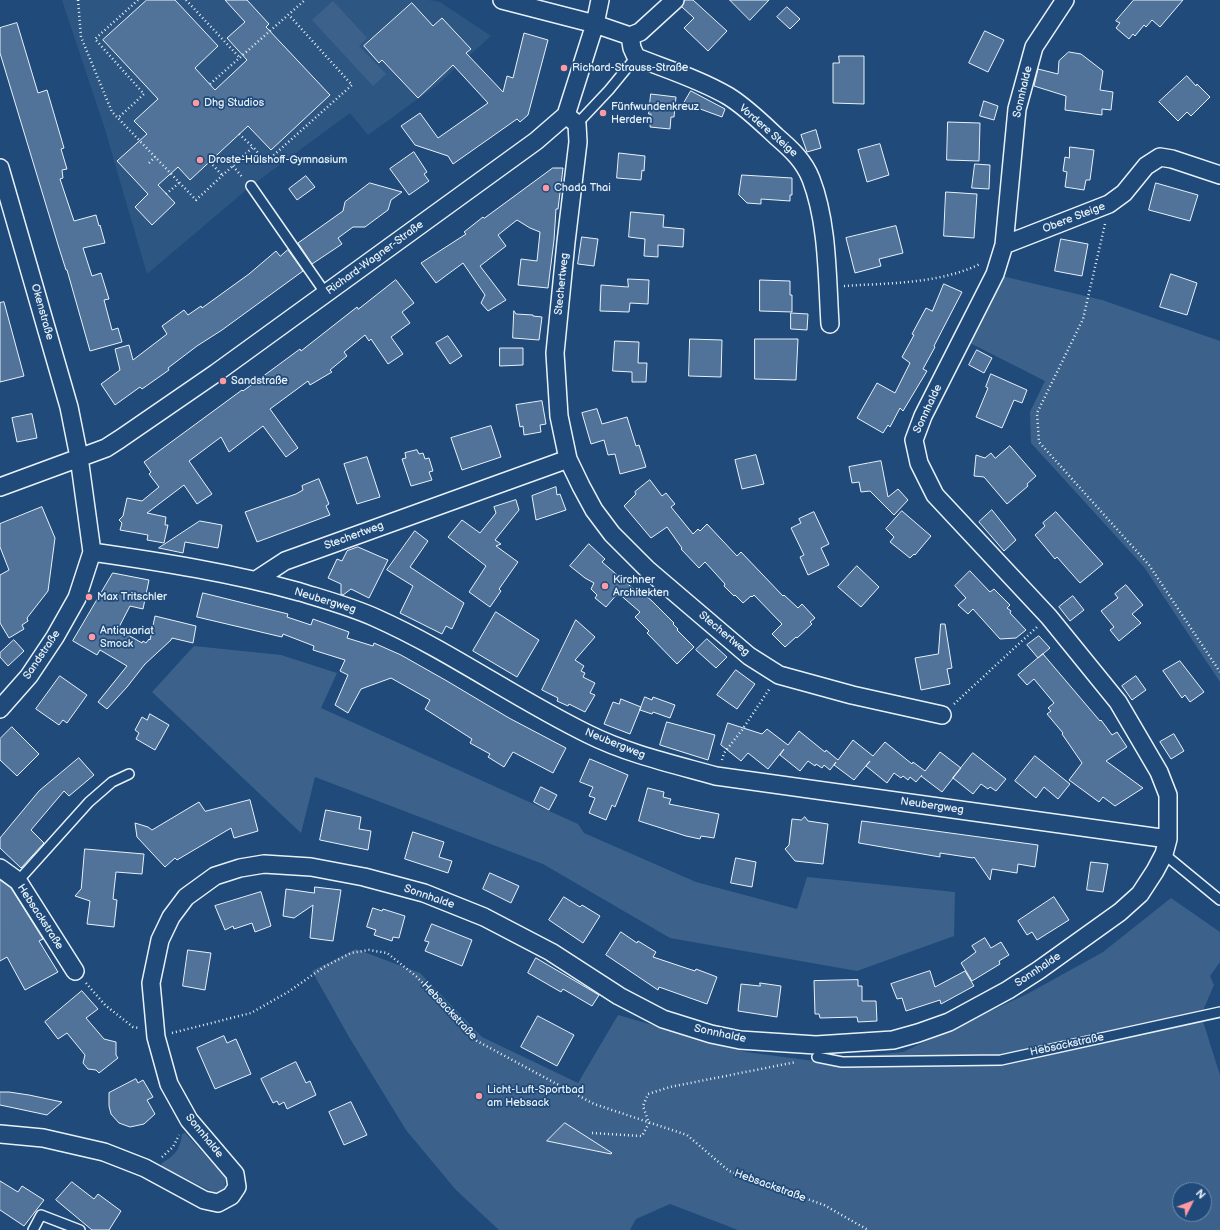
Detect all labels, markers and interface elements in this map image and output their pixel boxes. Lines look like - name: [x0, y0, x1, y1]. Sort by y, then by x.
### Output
- place label: Richard-Strauss-Straße: [572, 61, 688, 75]
- marker: Richard-Strauss-Straße: [559, 63, 569, 73]
- street label: Sonnhalde: [1011, 65, 1035, 119]
- place label: Dhg Studios: [204, 96, 264, 110]
- marker: Dhg Studios: [191, 98, 201, 108]
- place label: Fünfwundenkreuz Herdern: [611, 100, 699, 126]
- street label: Vordere Steige: [736, 102, 800, 160]
- marker: Fünfwundenkreuz Herdern: [598, 108, 608, 118]
- place label: Droste-Hülshoff-Gymnasium: [208, 153, 347, 167]
- marker: Droste-Hülshoff-Gymnasium: [195, 155, 205, 165]
- place label: Chada Thai: [554, 181, 611, 195]
- marker: Chada Thai: [541, 183, 551, 193]
- street label: Obere Steige: [1041, 200, 1107, 236]
- street label: Richard-Wagner-Straße: [324, 218, 426, 298]
- street label: Stechertweg: [552, 252, 572, 316]
- street label: Okenstraße: [28, 282, 56, 342]
- place label: Sandstraße: [231, 374, 288, 388]
- marker: Sandstraße: [218, 376, 228, 386]
- street label: Sonnhalde: [911, 382, 945, 436]
- street label: Stechertweg: [322, 519, 386, 553]
- place label: Kirchner Architekten: [613, 573, 669, 599]
- marker: Kirchner Architekten: [600, 581, 610, 591]
- street label: Neubergweg: [293, 585, 357, 617]
- place label: Max Tritschler: [97, 590, 167, 604]
- marker: Max Tritschler: [84, 592, 94, 602]
- street label: Stechertweg: [696, 609, 752, 659]
- place label: Antiquariat Smock: [100, 624, 154, 650]
- street label: Sandstraße: [21, 628, 63, 682]
- marker: Antiquariat Smock: [87, 632, 97, 642]
- street label: Neubergweg: [583, 726, 647, 762]
- street label: Neubergweg: [899, 795, 965, 817]
- street label: Hebsackstraße: [14, 882, 66, 952]
- street label: Sonnhalde: [402, 882, 456, 912]
- street label: Sonnhalde: [1012, 950, 1064, 990]
- street label: Hebsackstraße: [419, 979, 479, 1043]
- street label: Sonnhalde: [693, 1022, 747, 1046]
- street label: Hebsackstraße: [1029, 1031, 1105, 1059]
- place label: Licht-Luft-Sportbad am Hebsack: [487, 1083, 584, 1109]
- marker: Licht-Luft-Sportbad am Hebsack: [474, 1091, 484, 1101]
- street label: Sonnhalde: [182, 1111, 226, 1161]
- street label: Hebsackstraße: [732, 1167, 808, 1205]
- north arrow: [1172, 1182, 1212, 1222]
- text: N: [1193, 1187, 1208, 1202]

